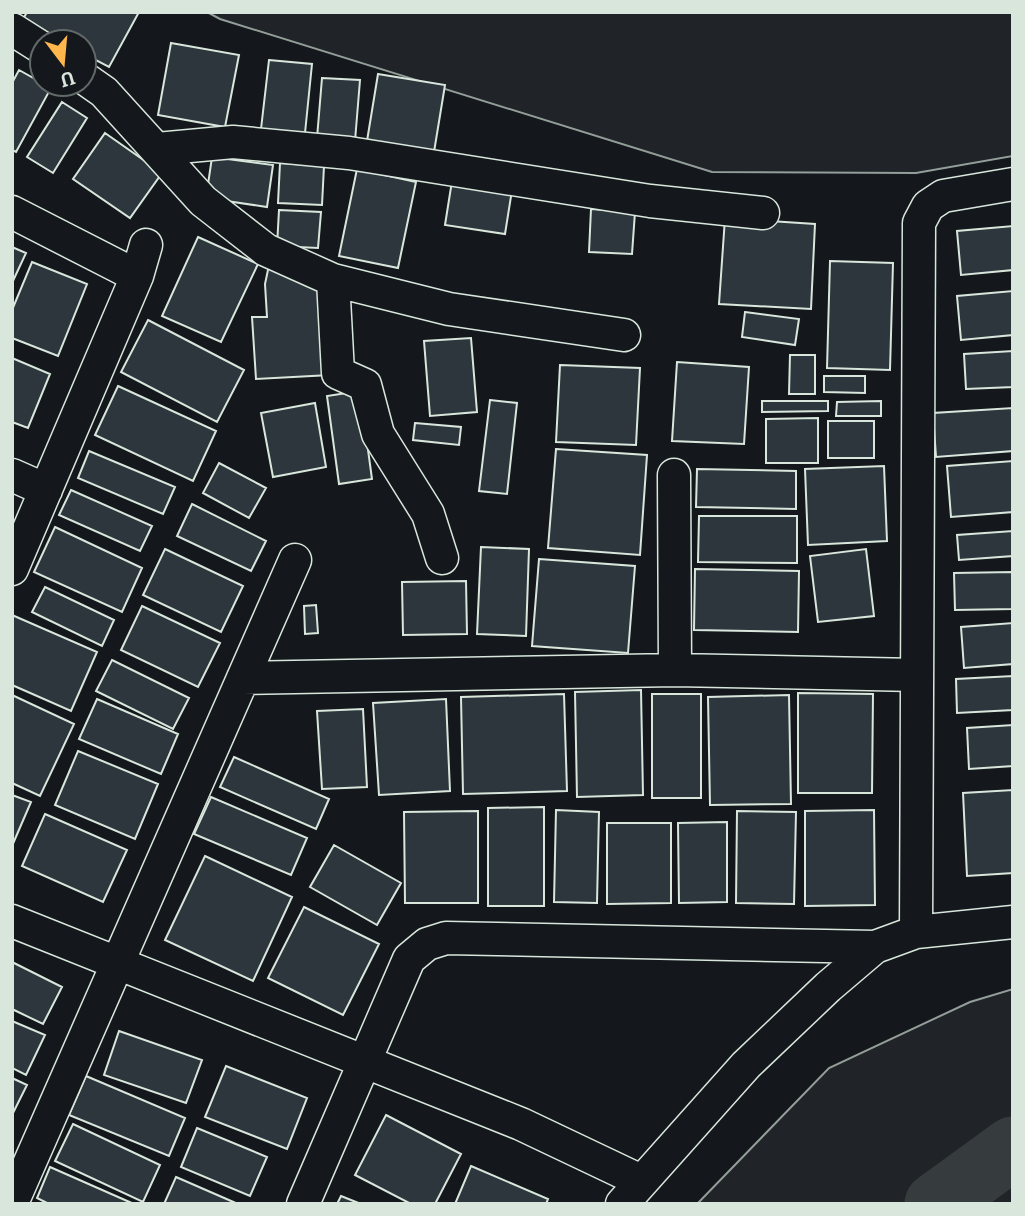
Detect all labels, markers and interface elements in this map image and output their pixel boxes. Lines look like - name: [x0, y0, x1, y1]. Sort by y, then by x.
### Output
- north arrow: [28, 28, 98, 98]
- text: U: [58, 66, 77, 92]

